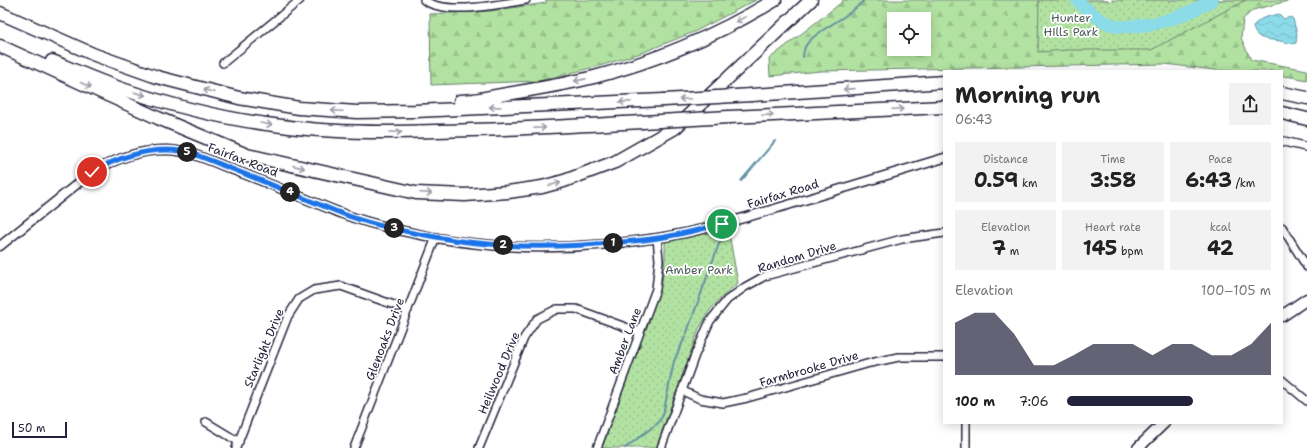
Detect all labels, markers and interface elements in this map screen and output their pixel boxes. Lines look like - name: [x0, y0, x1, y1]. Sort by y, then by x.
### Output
- park label: Hunter Hills Park: [1044, 10, 1099, 40]
- map controls: [887, 12, 931, 56]
- button: locate: [887, 12, 931, 56]
- one-way arrow: [735, 16, 747, 23]
- one-way arrow: [574, 76, 587, 84]
- text: Morning run: [955, 81, 1100, 110]
- one-way arrow: [80, 82, 92, 89]
- button: share: [1229, 83, 1271, 125]
- one-way arrow: [843, 85, 856, 92]
- one-way arrow: [202, 87, 215, 94]
- one-way arrow: [133, 91, 146, 98]
- one-way arrow: [679, 95, 692, 103]
- one-way arrow: [619, 98, 632, 105]
- one-way arrow: [489, 104, 502, 111]
- one-way arrow: [891, 106, 904, 113]
- one-way arrow: [331, 107, 344, 114]
- text: 06:43: [955, 111, 993, 128]
- one-way arrow: [761, 112, 774, 119]
- one-way arrow: [259, 120, 272, 128]
- one-way arrow: [533, 124, 546, 131]
- one-way arrow: [389, 128, 402, 136]
- street label: Fairfax Road: [206, 139, 281, 181]
- pin: 5: [177, 142, 197, 162]
- text: 5: [184, 144, 190, 159]
- text: Distance: [983, 152, 1028, 167]
- text: Time: [1100, 152, 1126, 167]
- text: Pace: [1208, 152, 1232, 167]
- pin: [75, 155, 109, 189]
- icon: check: [81, 161, 103, 183]
- one-way arrow: [292, 163, 305, 171]
- text: 0.59: [974, 167, 1018, 193]
- text: 3:58: [1090, 167, 1136, 193]
- text: 6:43: [1185, 167, 1232, 193]
- street label: Fairfax Road: [745, 175, 821, 212]
- text: km: [1018, 176, 1038, 191]
- text: /km: [1232, 176, 1255, 191]
- one-way arrow: [548, 180, 561, 187]
- pin: 4: [280, 182, 300, 202]
- text: 4: [286, 184, 294, 199]
- one-way arrow: [419, 190, 432, 197]
- pin: [705, 207, 739, 241]
- icon: arrive: [711, 213, 733, 235]
- pin: 3: [384, 218, 404, 238]
- text: 3: [390, 220, 398, 235]
- text: Elevation: [981, 220, 1030, 235]
- text: Heart rate: [1085, 220, 1141, 235]
- text: kcal: [1210, 220, 1231, 235]
- pin: 1: [603, 233, 623, 253]
- pin: 2: [493, 235, 513, 255]
- text: 1: [610, 235, 616, 250]
- text: 7: [992, 235, 1006, 261]
- text: 145: [1083, 235, 1117, 261]
- text: 42: [1207, 235, 1234, 261]
- text: 2: [499, 237, 507, 252]
- street label: Random Drive: [756, 237, 838, 277]
- text: m: [1006, 244, 1019, 259]
- text: bpm: [1117, 244, 1143, 259]
- park label: Amber Park: [665, 262, 733, 278]
- text: Elevation: [955, 282, 1013, 299]
- text: 100–105 m: [1201, 282, 1271, 299]
- street label: Glenoaks Drive: [362, 295, 408, 383]
- street label: Amber Lane: [605, 305, 645, 377]
- street label: Starlight Drive: [240, 306, 288, 390]
- street label: Heilwood Drive: [474, 329, 524, 417]
- street label: Farmbrooke Drive: [758, 347, 861, 391]
- text: 100 m: [955, 393, 995, 410]
- text: 7:06: [1019, 393, 1049, 410]
- scale bar: [12, 420, 67, 439]
- text: 50 m: [18, 421, 46, 436]

